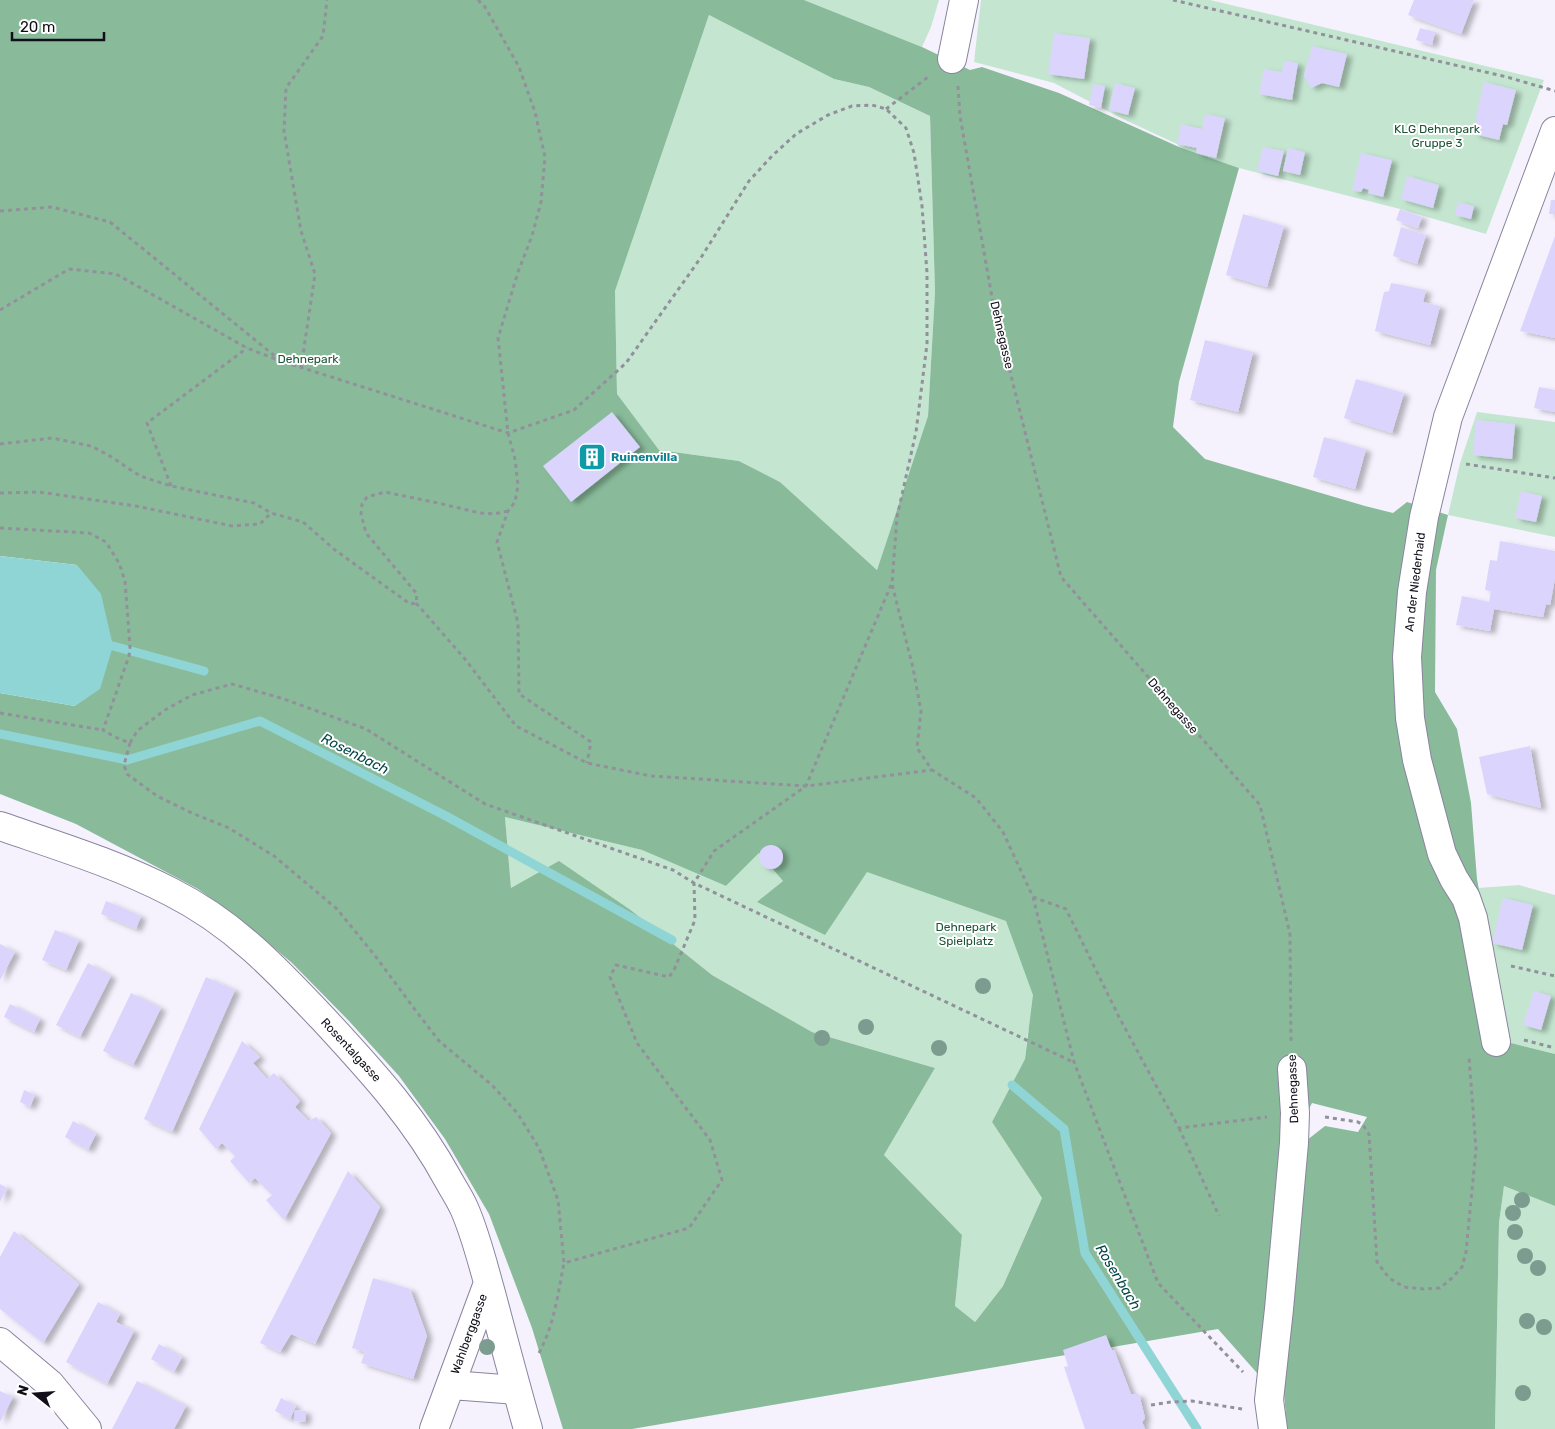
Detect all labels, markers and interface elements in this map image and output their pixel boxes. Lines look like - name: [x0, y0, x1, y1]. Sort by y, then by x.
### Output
- scale bar: [12, 10, 105, 42]
- text: 20 m: [20, 18, 55, 36]
- park label: KLG Dehnepark Gruppe 3: [1394, 122, 1481, 150]
- street label: Dehnegasse: [987, 300, 1017, 370]
- park label: Dehnepark: [278, 352, 339, 366]
- building icon: Ruinenvilla: [577, 442, 607, 472]
- place label: Ruinenvilla: [611, 450, 677, 464]
- street label: An der Niederhaid: [1402, 532, 1428, 632]
- street label: Dehnegasse: [1145, 675, 1201, 737]
- water label: Rosenbach: [318, 730, 392, 778]
- park label: Dehnepark Spielplatz: [936, 920, 997, 948]
- street label: Rosentalgasse: [318, 1015, 384, 1085]
- street label: Dehnegasse: [1285, 1054, 1301, 1124]
- water label: Rosenbach: [1092, 1241, 1144, 1313]
- street label: Wahlberggasse: [448, 1292, 490, 1376]
- north arrow: [10, 1369, 60, 1419]
- text: N: [13, 1383, 33, 1398]

